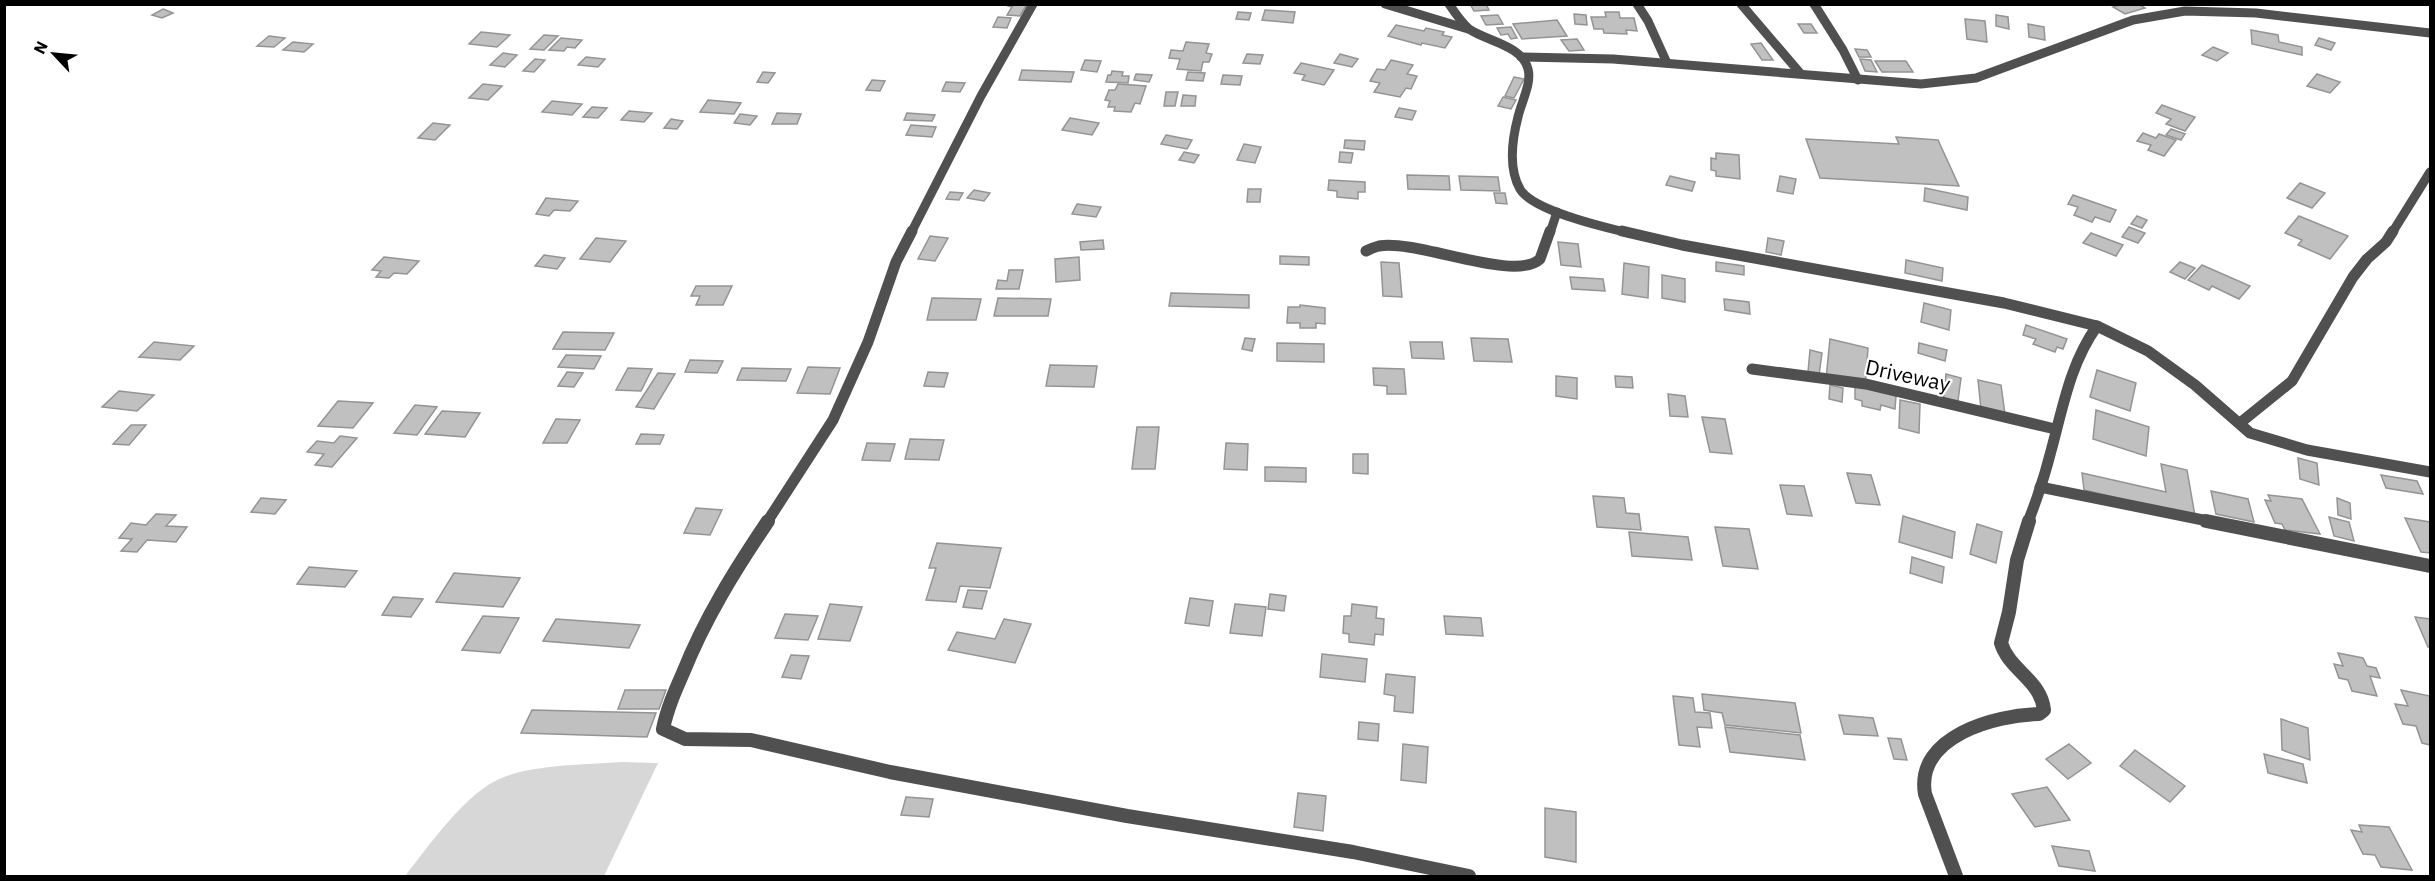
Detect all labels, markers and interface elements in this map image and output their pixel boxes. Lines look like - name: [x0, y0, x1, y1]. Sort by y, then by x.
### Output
- north arrow: [24, 24, 84, 84]
- text: N: [29, 38, 52, 57]
- street label: Driveway: [1863, 352, 1954, 398]

